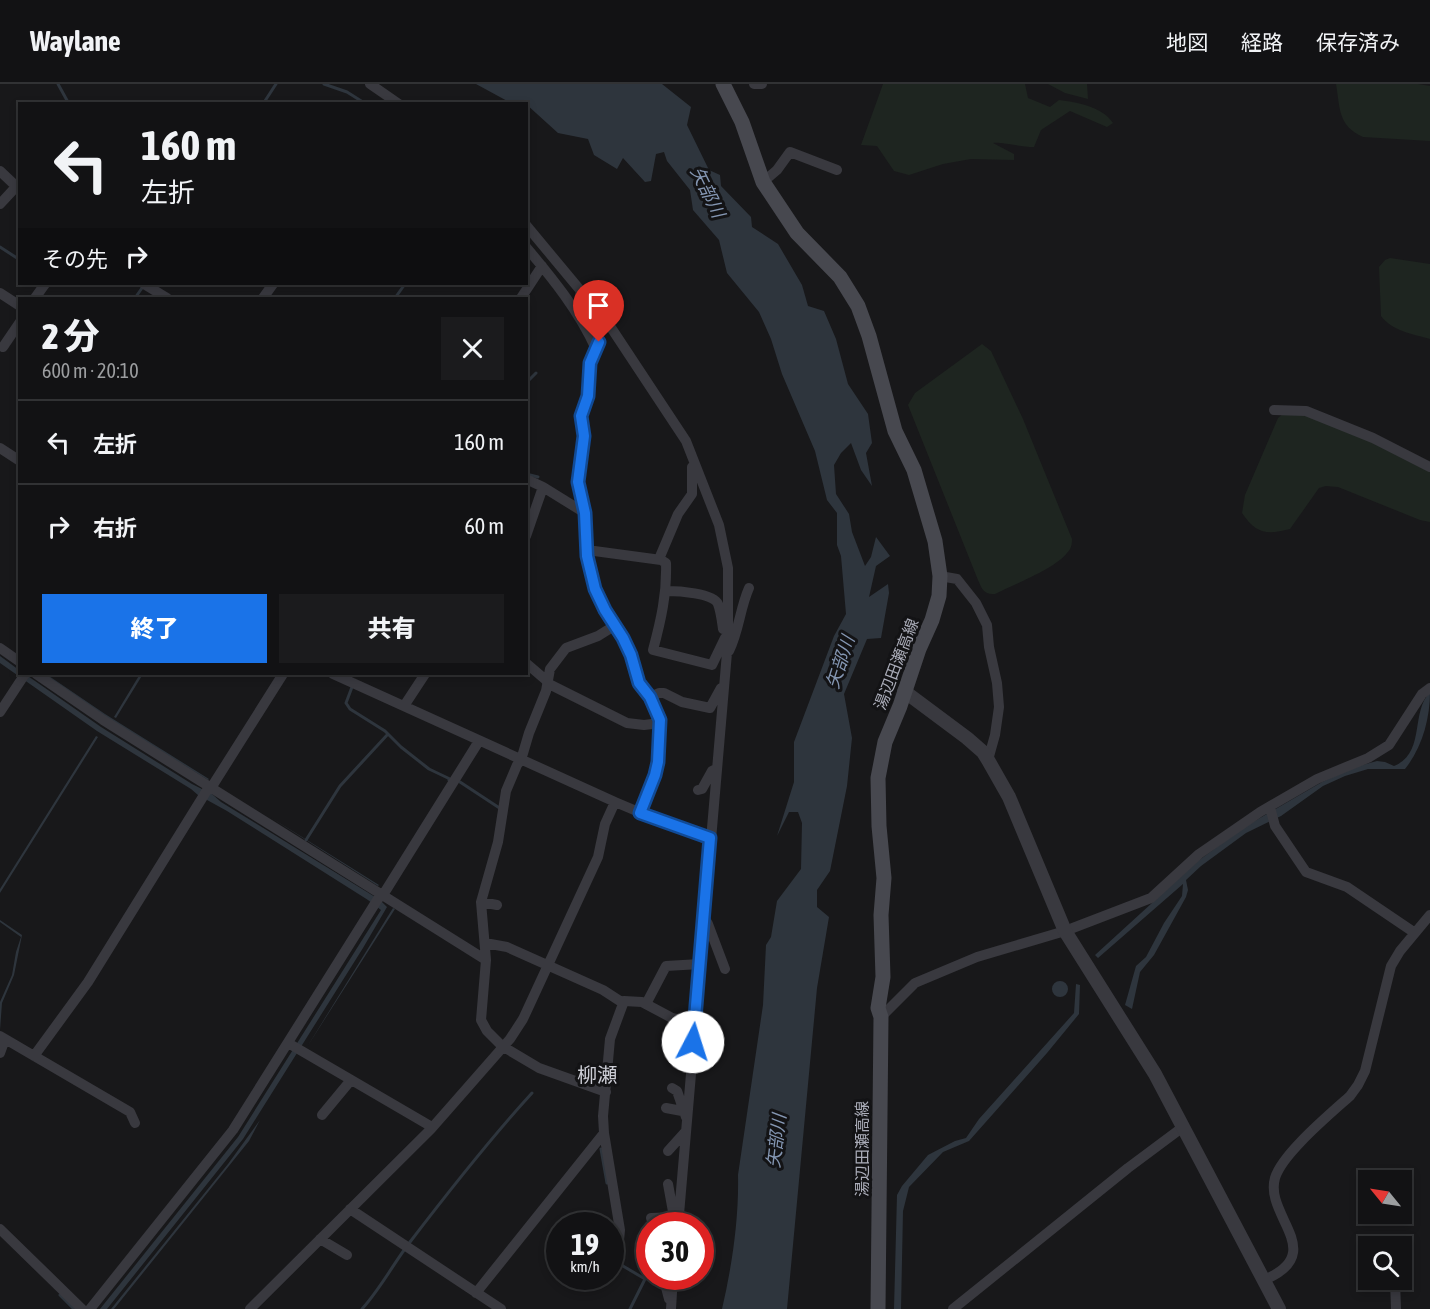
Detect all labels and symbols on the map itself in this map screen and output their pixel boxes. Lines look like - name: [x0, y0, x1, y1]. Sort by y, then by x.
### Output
- water label: 矢部川: [687, 163, 730, 223]
- pin: [573, 280, 624, 342]
- street label: 湯辺田瀬高線: [870, 616, 922, 712]
- water label: 矢部川: [822, 631, 859, 691]
- position arrow: [661, 1010, 725, 1074]
- district label: 柳瀬: [577, 1063, 617, 1086]
- street label: 湯辺田瀬高線: [853, 1101, 871, 1197]
- water label: 矢部川: [762, 1111, 790, 1169]
- north arrow: [1358, 1170, 1412, 1224]
- speed limit sign: 30: [636, 1212, 714, 1290]

